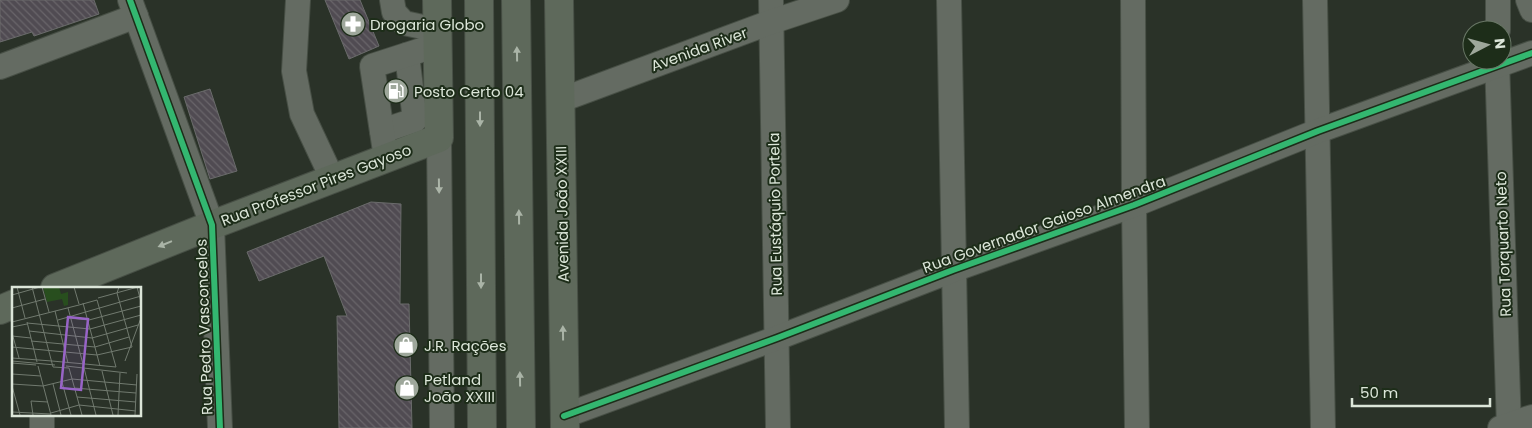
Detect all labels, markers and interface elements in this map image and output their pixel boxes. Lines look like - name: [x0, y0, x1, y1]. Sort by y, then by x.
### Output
- pharmacy icon: Drogaria Globo: [340, 11, 366, 37]
- place label: Drogaria Globo: [370, 14, 484, 35]
- north arrow: [1462, 20, 1512, 70]
- street label: Avenida River: [648, 22, 751, 76]
- text: N: [1489, 37, 1510, 50]
- one-way arrow: [513, 46, 521, 62]
- fuel station icon: Posto Certo 04: [383, 78, 409, 104]
- place label: Posto Certo 04: [414, 81, 524, 102]
- one-way arrow: [476, 111, 484, 127]
- street label: Rua Eustáquio Portela: [763, 132, 787, 296]
- street label: Rua Professor Pires Gayoso: [218, 139, 414, 231]
- street label: Avenida João XXIII: [550, 146, 574, 282]
- street label: Rua Governador Gaioso Almendra: [920, 170, 1168, 278]
- street label: Rua Torquarto Neto: [1490, 171, 1516, 317]
- one-way arrow: [435, 179, 443, 195]
- one-way arrow: [515, 209, 523, 225]
- street label: Rua Pedro Vasconcelos: [190, 238, 218, 415]
- one-way arrow: [157, 240, 172, 248]
- one-way arrow: [477, 273, 485, 289]
- inset map: [12, 287, 141, 416]
- one-way arrow: [559, 324, 567, 340]
- shop icon: J.R. Rações: [393, 332, 419, 358]
- place label: J.R. Rações: [424, 335, 507, 356]
- place label: Petland João XXIII: [424, 369, 495, 407]
- one-way arrow: [516, 371, 524, 387]
- shop icon: Petland João XXIII: [394, 375, 420, 401]
- scale bar: [1352, 376, 1490, 408]
- text: 50 m: [1360, 382, 1398, 403]

